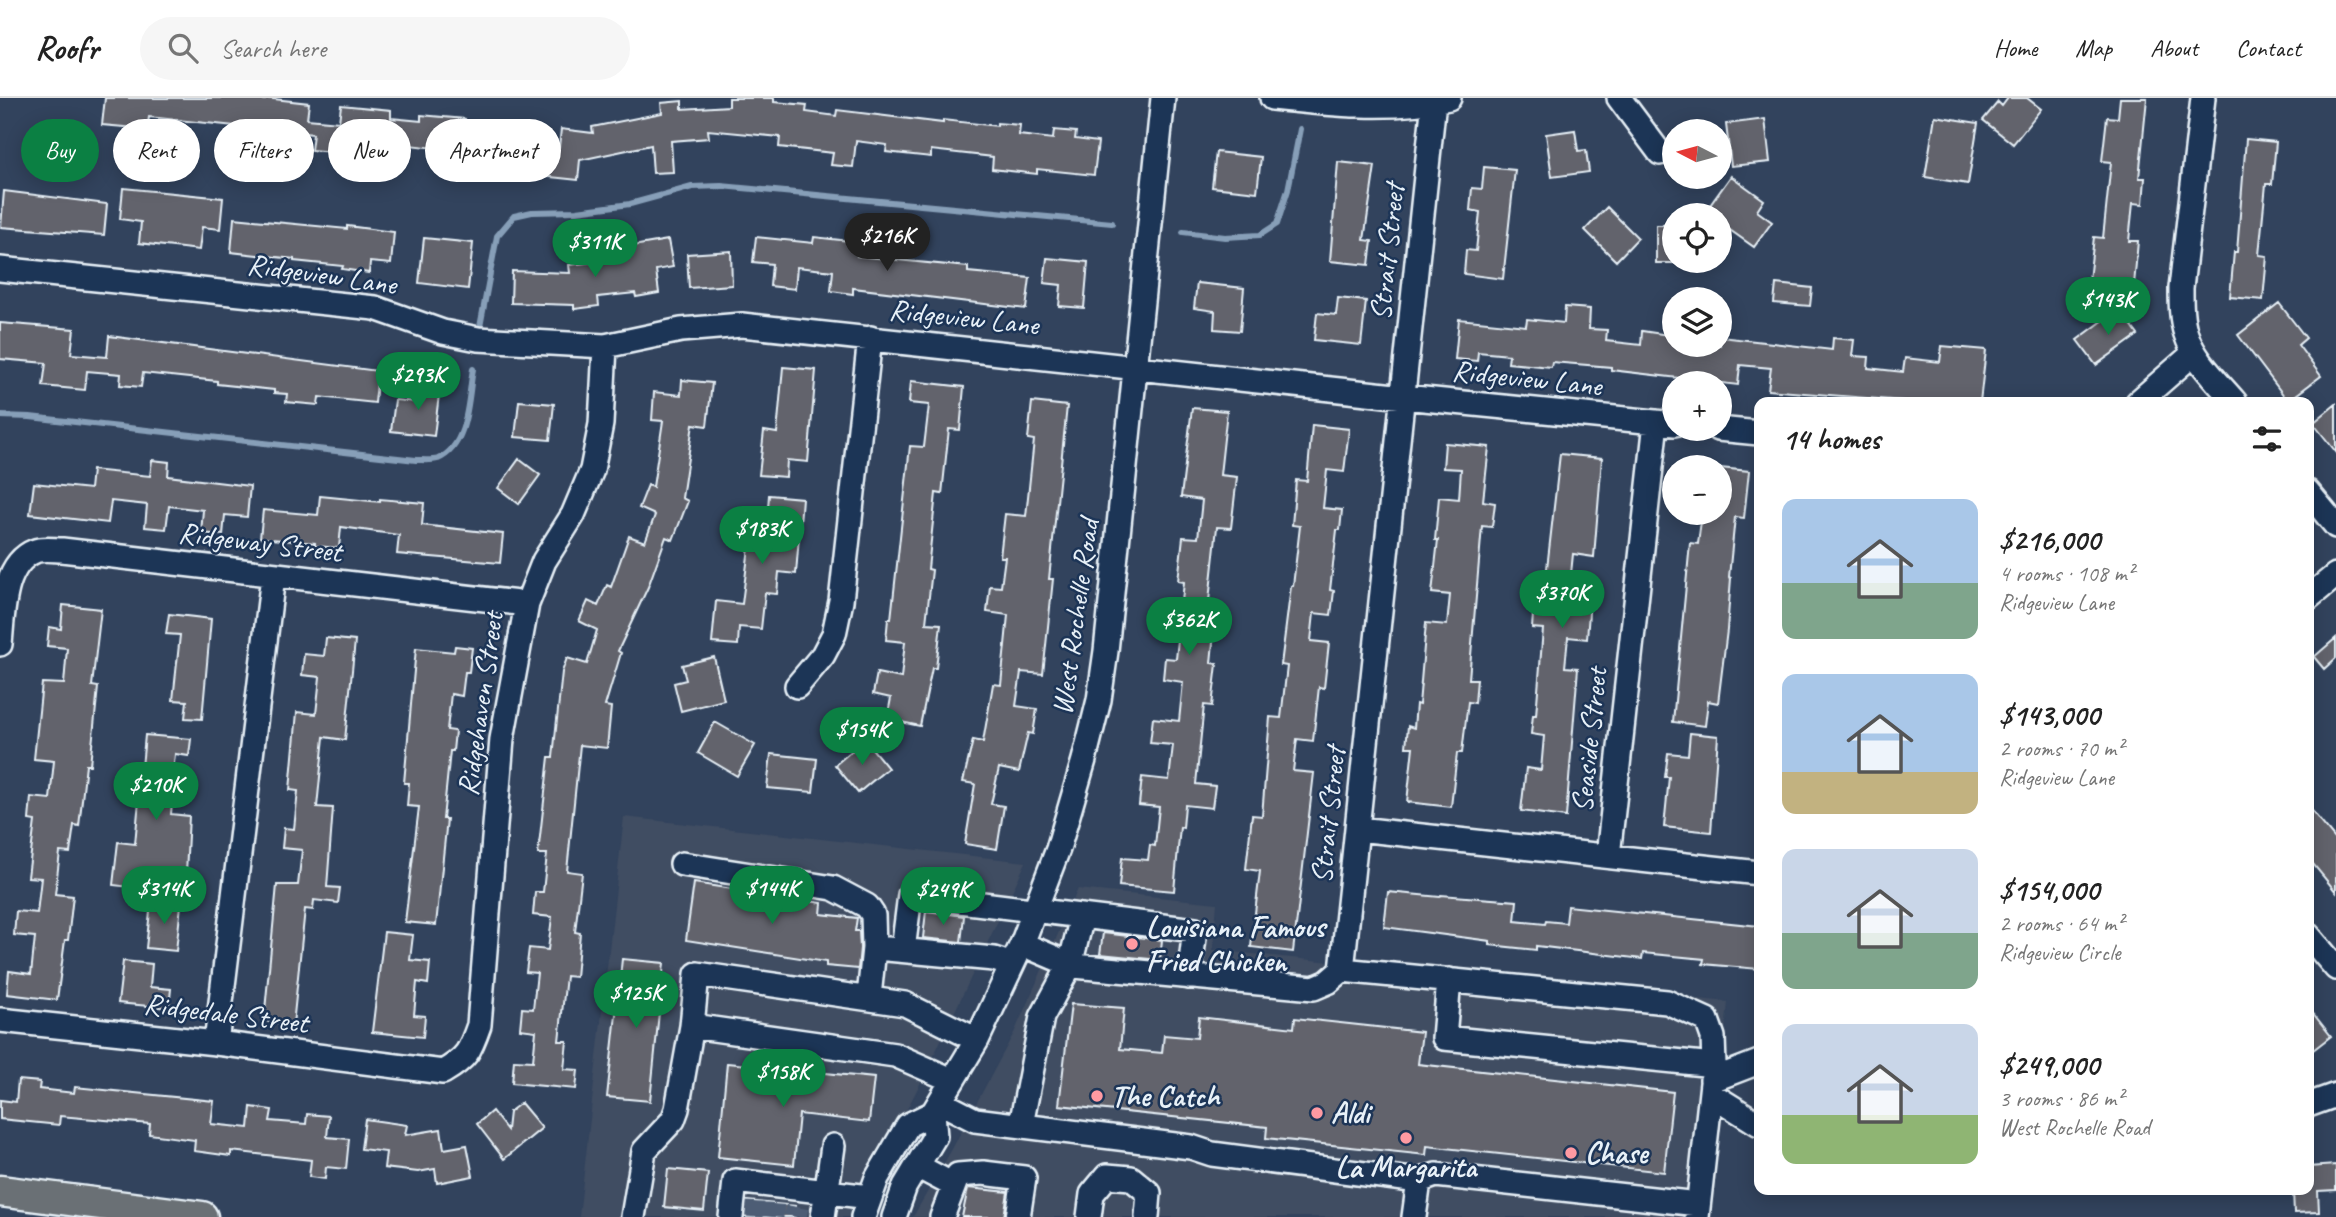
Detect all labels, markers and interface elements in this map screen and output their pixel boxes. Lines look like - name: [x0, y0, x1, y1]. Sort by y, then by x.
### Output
- search box: [140, 17, 630, 80]
- text: Roofr: [35, 27, 98, 69]
- icon: search: [164, 29, 202, 67]
- text: Search here: [220, 32, 326, 65]
- text: Home: [1994, 33, 2037, 63]
- text: Map: [2075, 33, 2112, 63]
- text: About: [2150, 33, 2198, 63]
- text: Contact: [2236, 33, 2301, 63]
- chip: Buy: [21, 119, 99, 182]
- chip: Rent: [113, 119, 200, 182]
- chip: Filters: [214, 119, 314, 182]
- chip: New: [328, 119, 411, 182]
- chip: Apartment: [425, 119, 561, 182]
- north arrow: [1662, 119, 1732, 189]
- map controls: [1662, 119, 1732, 525]
- street label: Strait Street: [1361, 178, 1413, 322]
- button: locate: [1662, 203, 1732, 273]
- pin: $216K: [838, 214, 936, 273]
- pin: $311K: [546, 220, 644, 279]
- text: $216K: [860, 221, 914, 250]
- text: $311K: [568, 227, 622, 256]
- street label: Ridgeview Lane: [245, 245, 401, 304]
- pin: $143K: [2059, 278, 2157, 337]
- text: $143K: [2081, 285, 2135, 314]
- button: layers: [1662, 287, 1732, 357]
- street label: Ridgeview Lane: [887, 290, 1043, 344]
- street label: Ridgeview Lane: [1450, 351, 1606, 405]
- pin: $293K: [369, 352, 467, 412]
- text: $293K: [392, 360, 444, 389]
- button: +: [1662, 371, 1732, 441]
- text: 14 homes: [1782, 420, 1880, 458]
- icon: filters: [2248, 420, 2286, 458]
- button: −: [1662, 455, 1732, 525]
- pin: $183K: [713, 506, 811, 566]
- street label: Ridgeway Street: [176, 513, 347, 571]
- street label: West Rochelle Road: [1042, 513, 1108, 717]
- text: $183K: [735, 514, 789, 543]
- text: $216,000: [1999, 521, 2100, 559]
- icon: home: [1838, 527, 1922, 611]
- text: 4 rooms · 108 m²: [1999, 559, 2134, 588]
- pin: $370K: [1513, 570, 1611, 630]
- text: $370K: [1536, 578, 1589, 607]
- text: Ridgeview Lane: [1999, 588, 2114, 617]
- pin: $362K: [1140, 598, 1238, 657]
- text: $362K: [1162, 605, 1216, 634]
- street label: Ridgehaven Street: [448, 607, 512, 798]
- street label: Seaside Street: [1563, 663, 1616, 814]
- text: $143,000: [1999, 696, 2099, 734]
- icon: home: [1838, 702, 1922, 786]
- pin: $154K: [813, 708, 911, 767]
- text: $154K: [836, 715, 888, 744]
- text: 2 rooms · 70 m²: [1999, 734, 2123, 763]
- street label: Strait Street: [1302, 741, 1354, 885]
- pin: $210K: [107, 762, 205, 822]
- text: Ridgeview Lane: [1999, 763, 2114, 792]
- text: $210K: [129, 770, 183, 799]
- pin: $314K: [115, 866, 213, 926]
- pin: $144K: [723, 866, 821, 926]
- pin: $249K: [894, 868, 992, 927]
- text: $154,000: [1999, 871, 2099, 909]
- text: $314K: [137, 874, 191, 903]
- text: $144K: [745, 874, 799, 903]
- text: $249K: [917, 875, 969, 904]
- icon: home: [1838, 877, 1922, 961]
- place label: Louisiana Famous Fried Chicken: [1146, 908, 1328, 980]
- text: 2 rooms · 64 m²: [1999, 909, 2123, 938]
- marker: Louisiana Famous Fried Chicken: [1124, 936, 1140, 952]
- text: Ridgeview Circle: [1999, 938, 2121, 967]
- pin: $125K: [587, 970, 685, 1030]
- text: $125K: [610, 978, 662, 1007]
- street label: Ridgedale Street: [142, 984, 313, 1042]
- text: $249,000: [1999, 1046, 2099, 1084]
- pin: $158K: [734, 1049, 832, 1109]
- icon: home: [1838, 1052, 1922, 1136]
- text: $158K: [757, 1057, 809, 1086]
- place label: The Catch: [1111, 1077, 1221, 1115]
- text: 3 rooms · 86 m²: [1999, 1084, 2123, 1113]
- marker: The Catch: [1089, 1088, 1105, 1104]
- place label: Aldi: [1331, 1094, 1374, 1132]
- marker: Aldi: [1309, 1105, 1325, 1121]
- text: West Rochelle Road: [1999, 1113, 2150, 1142]
- marker: La Margarita: [1398, 1130, 1414, 1146]
- place label: Chase: [1585, 1134, 1649, 1172]
- marker: Chase: [1563, 1145, 1579, 1161]
- place label: La Margarita: [1336, 1148, 1479, 1186]

